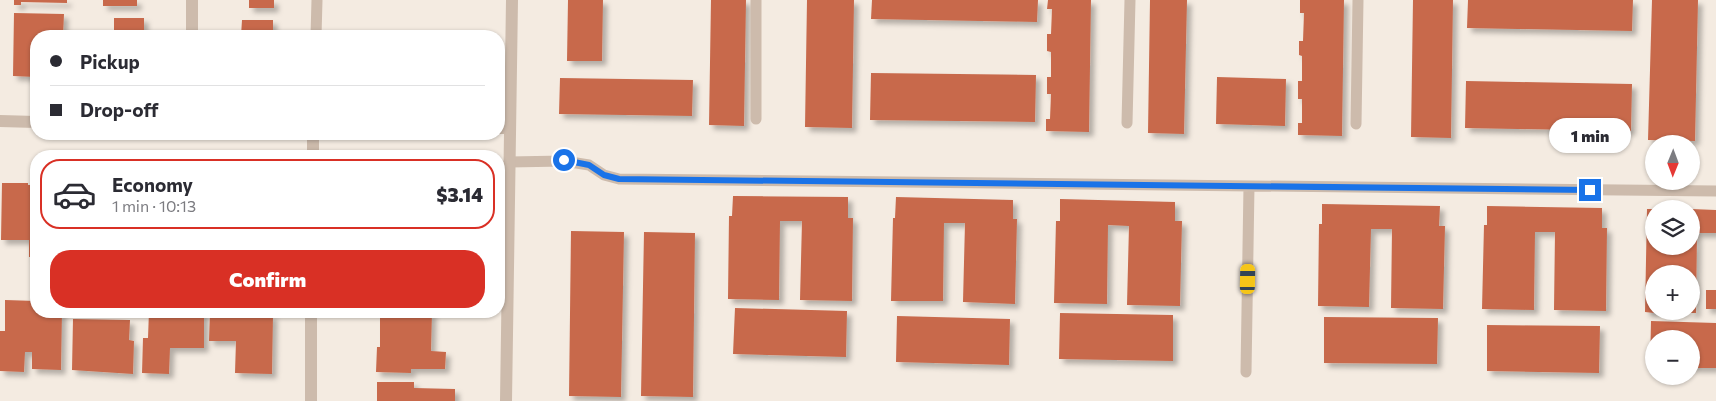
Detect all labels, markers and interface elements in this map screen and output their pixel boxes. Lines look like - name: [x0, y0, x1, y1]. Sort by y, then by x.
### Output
- text: Pickup: [80, 50, 140, 73]
- text: Drop-off: [80, 98, 159, 121]
- callout: 1 min: [1549, 118, 1631, 152]
- text: 1 min: [1571, 126, 1609, 145]
- north arrow: [1645, 135, 1700, 190]
- map controls: [1645, 135, 1700, 385]
- route start: [553, 149, 575, 171]
- icon: car: [52, 172, 97, 217]
- text: Economy: [112, 173, 193, 196]
- route end: [1579, 179, 1601, 201]
- text: $3.14: [436, 183, 483, 206]
- text: 1 min · 10:13: [112, 196, 196, 215]
- button: layers: [1645, 200, 1700, 255]
- button: Confirm: [50, 250, 485, 308]
- car: [1240, 264, 1255, 294]
- button: +: [1645, 265, 1700, 320]
- button: −: [1645, 330, 1700, 385]

